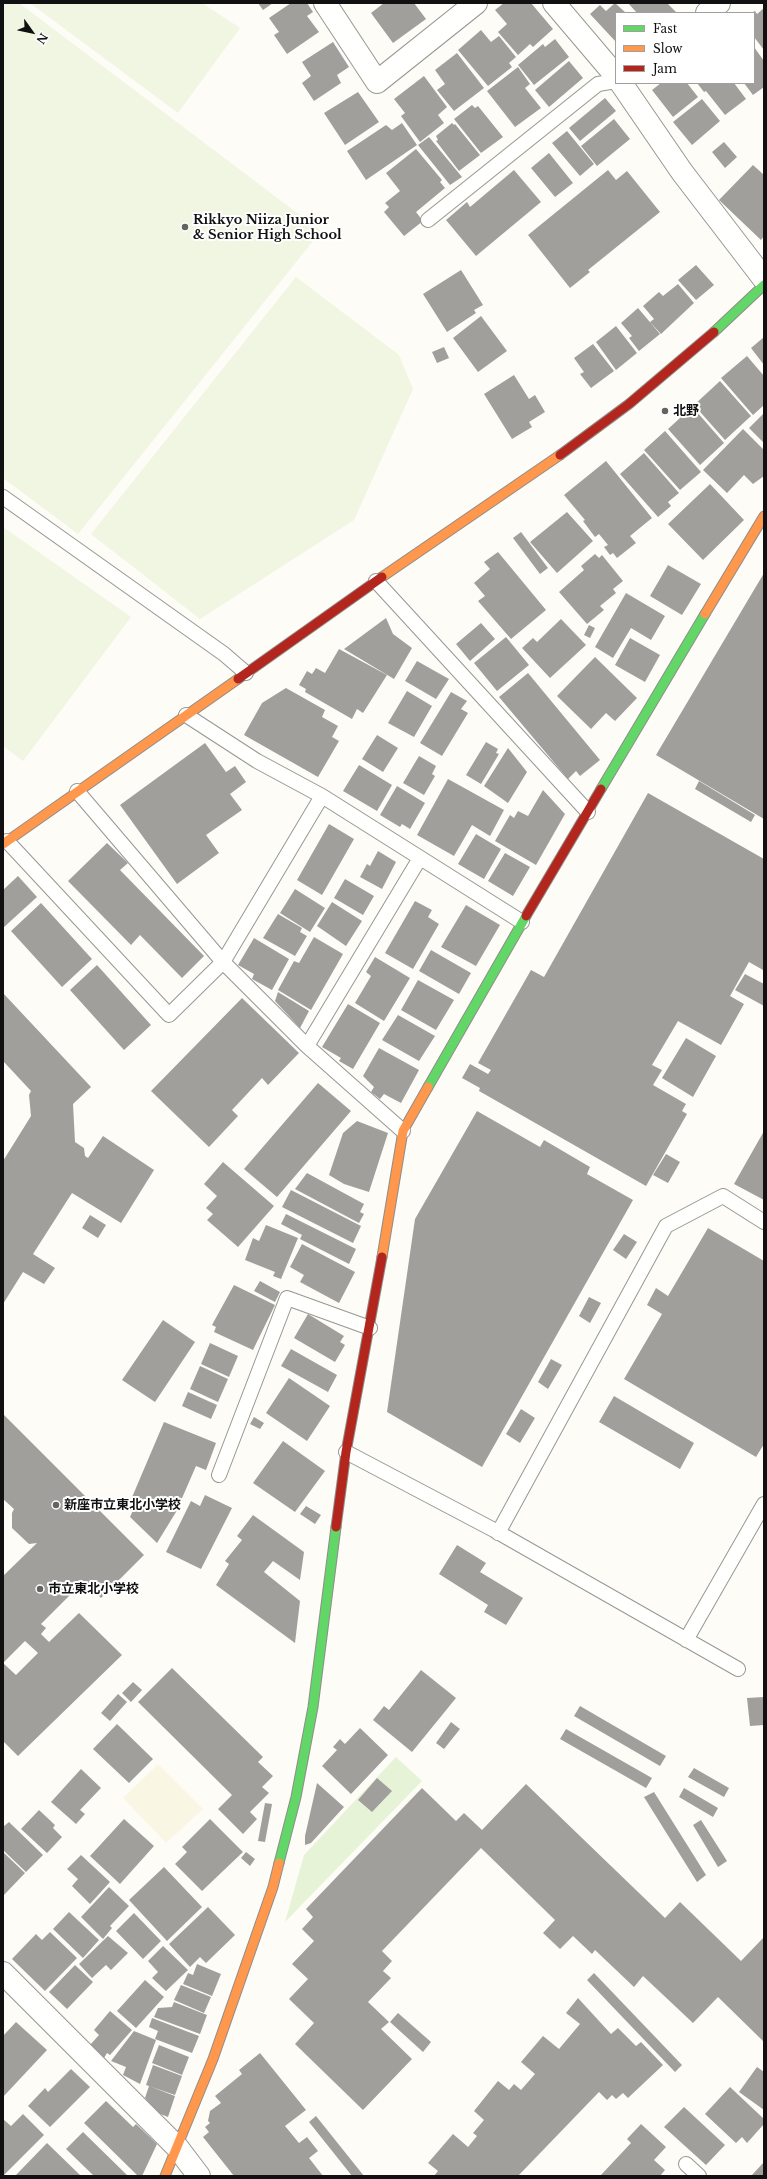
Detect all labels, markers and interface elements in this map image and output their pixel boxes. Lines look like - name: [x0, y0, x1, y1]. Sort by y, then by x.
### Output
- north arrow: [12, 12, 52, 52]
- legend: [615, 12, 755, 84]
- text: Fast: [653, 21, 677, 36]
- text: N: [33, 30, 51, 47]
- text: Slow: [653, 41, 682, 56]
- text: Jam: [653, 61, 677, 76]
- place label: Rikkyo Niiza Junior & Senior High School: [193, 212, 342, 243]
- marker: Rikkyo Niiza Junior & Senior High School: [180, 222, 190, 232]
- place label: 北野: [673, 403, 699, 419]
- marker: 北野: [660, 406, 670, 416]
- place label: 新座市立東北小学校: [64, 1497, 181, 1513]
- marker: 新座市立東北小学校: [51, 1500, 61, 1510]
- place label: 市立東北小学校: [48, 1581, 139, 1597]
- marker: 市立東北小学校: [35, 1584, 45, 1594]

